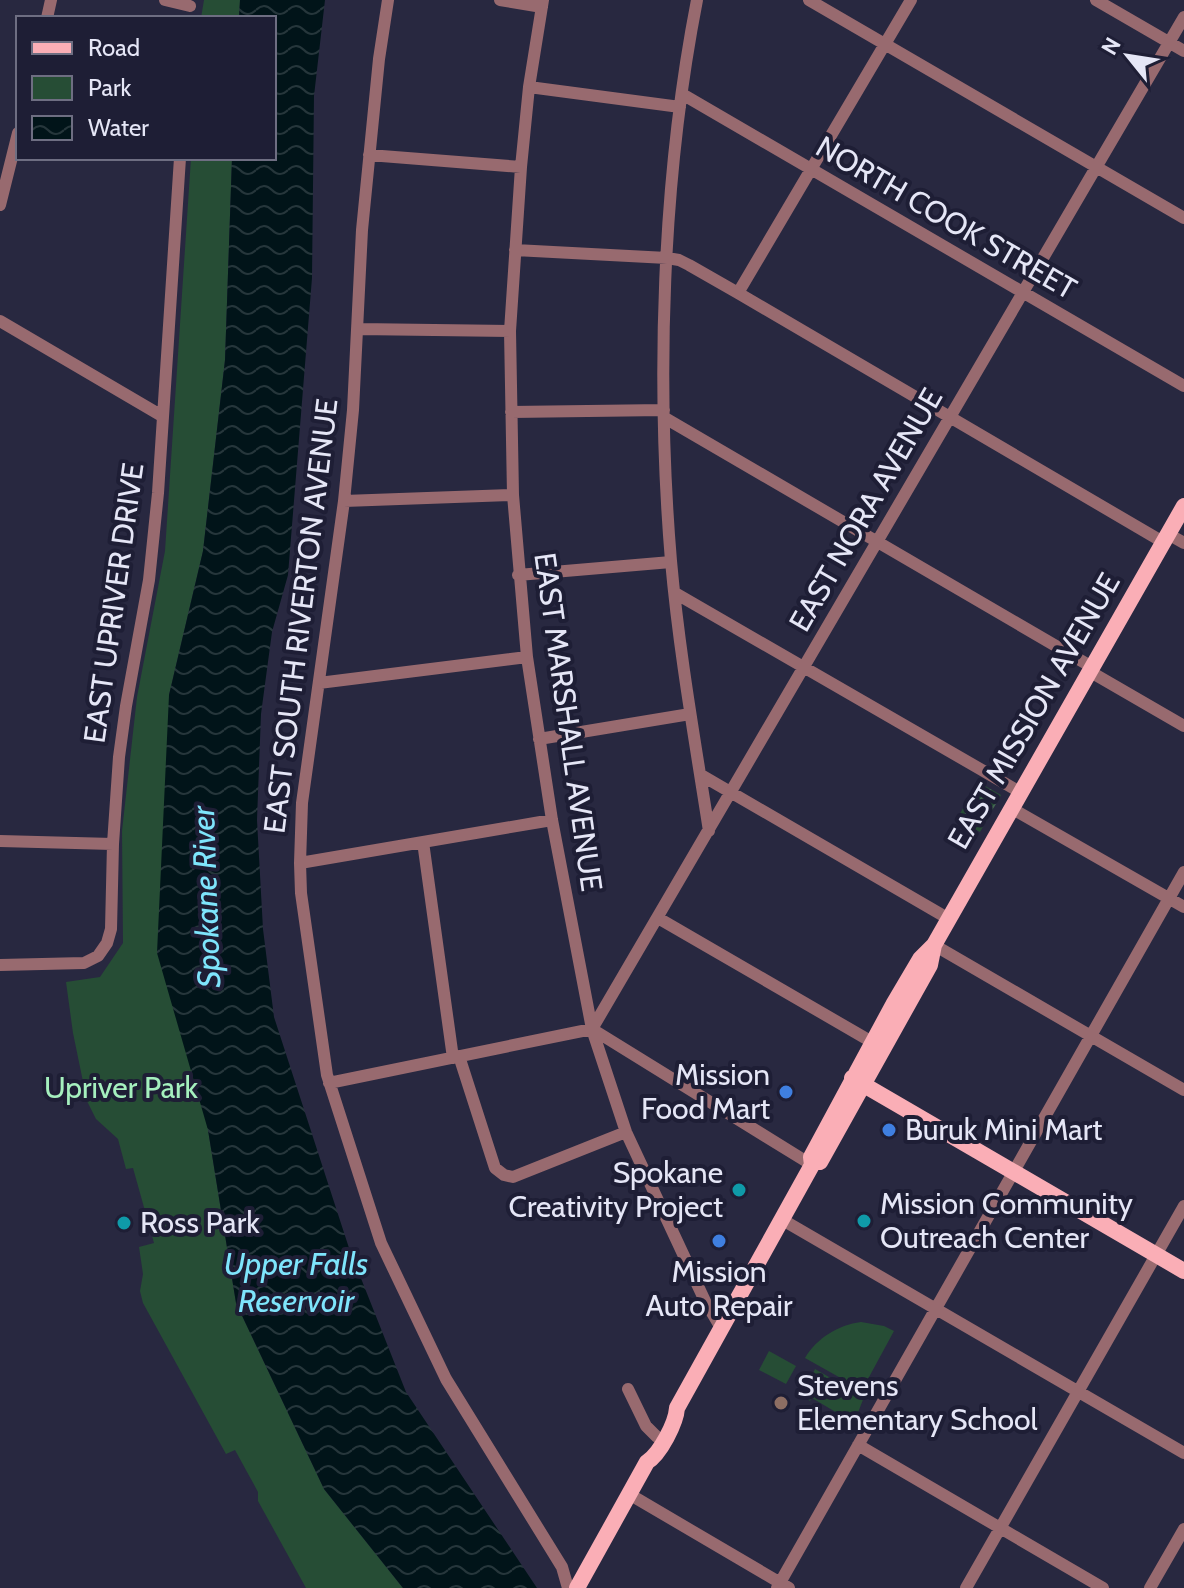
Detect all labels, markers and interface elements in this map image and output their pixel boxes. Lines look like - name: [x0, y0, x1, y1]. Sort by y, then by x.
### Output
- legend: [16, 16, 276, 160]
- north arrow: [1088, 16, 1168, 96]
- text: Road: [88, 33, 140, 62]
- text: N: [1096, 33, 1127, 60]
- text: Park: [88, 73, 131, 102]
- text: Water: [88, 113, 149, 142]
- street label: NORTH COOK STREET: [809, 128, 1083, 307]
- street label: EAST NORA AVENUE: [781, 382, 950, 638]
- street label: EAST SOUTH RIVERTON AVENUE: [255, 397, 346, 835]
- street label: EAST UPRIVER DRIVE: [76, 461, 151, 745]
- street label: EAST MARSHALL AVENUE: [526, 550, 611, 894]
- street label: EAST MISSION AVENUE: [939, 566, 1128, 855]
- water label: Spokane River: [183, 804, 228, 989]
- place label: Mission Food Mart: [641, 1056, 770, 1127]
- park label: Upriver Park: [44, 1069, 199, 1106]
- marker: Mission Food Mart: [777, 1083, 795, 1101]
- place label: Buruk Mini Mart: [905, 1111, 1102, 1148]
- marker: Buruk Mini Mart: [880, 1121, 898, 1139]
- place label: Spokane Creativity Project: [509, 1154, 723, 1225]
- marker: Spokane Creativity Project: [730, 1181, 748, 1199]
- place label: Mission Community Outreach Center: [880, 1185, 1133, 1256]
- place label: Ross Park: [140, 1204, 260, 1241]
- marker: Mission Community Outreach Center: [855, 1212, 873, 1230]
- marker: Ross Park: [115, 1214, 133, 1232]
- marker: Mission Auto Repair: [710, 1232, 728, 1250]
- water label: Upper Falls Reservoir: [224, 1244, 368, 1320]
- place label: Mission Auto Repair: [646, 1253, 793, 1324]
- place label: Stevens Elementary School: [797, 1367, 1037, 1438]
- marker: Stevens Elementary School: [772, 1394, 790, 1412]

